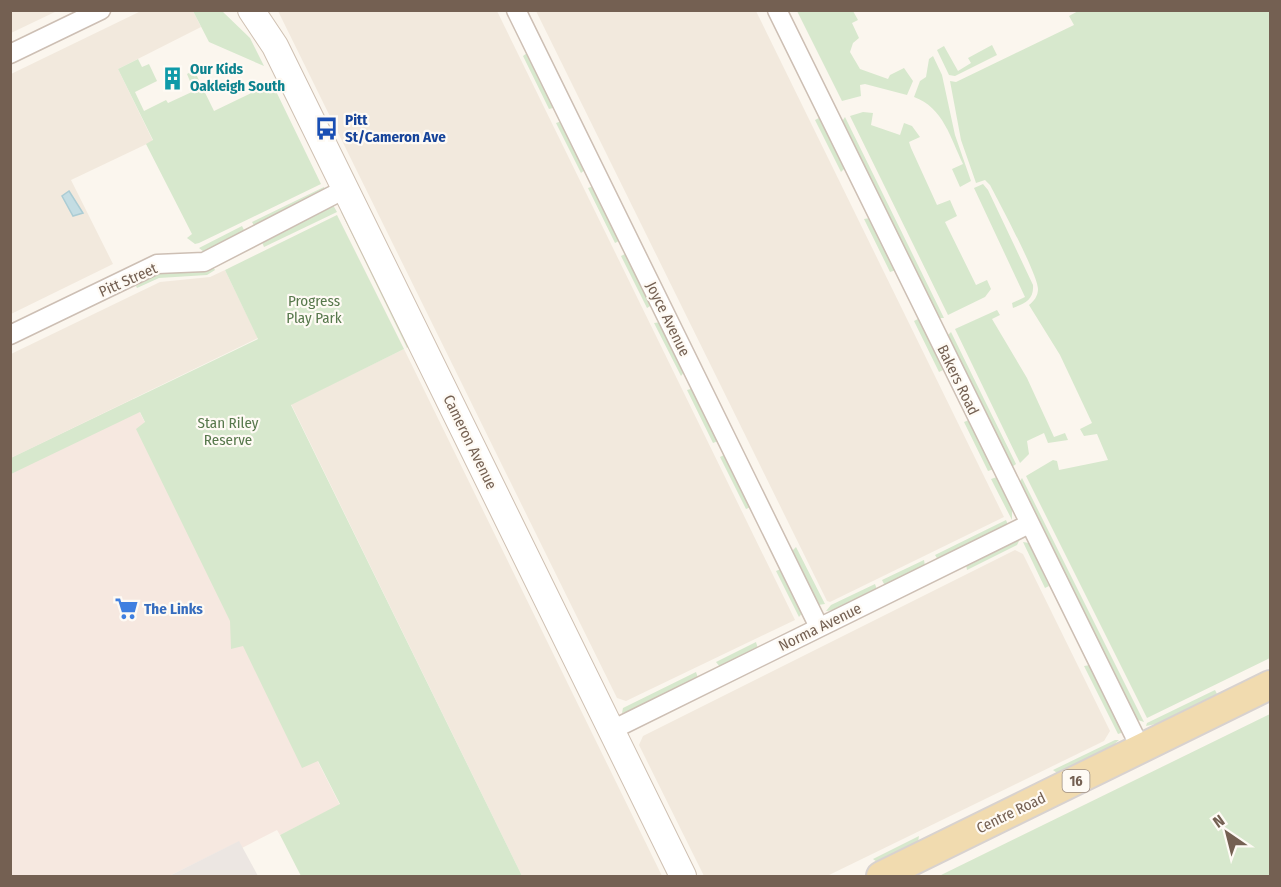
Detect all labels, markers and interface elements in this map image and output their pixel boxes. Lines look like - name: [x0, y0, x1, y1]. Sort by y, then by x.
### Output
- place label: Our Kids Oakleigh South: [190, 60, 285, 95]
- building icon: Our Kids Oakleigh South: [159, 65, 185, 91]
- place label: Pitt St/Cameron Ave: [345, 111, 446, 146]
- bus stop icon: Pitt St/Cameron Ave: [314, 116, 340, 142]
- street label: Pitt Street: [96, 259, 160, 301]
- street label: Joyce Avenue: [642, 279, 694, 359]
- park label: Progress Play Park: [286, 292, 342, 327]
- street label: Bakers Road: [933, 342, 983, 418]
- street label: Cameron Avenue: [439, 392, 501, 492]
- park label: Stan Riley Reserve: [198, 414, 259, 449]
- supermarket icon: The Links: [113, 596, 139, 622]
- street label: Norma Avenue: [776, 599, 864, 655]
- place label: The Links: [144, 600, 203, 618]
- road number: 16: [1062, 770, 1090, 792]
- street label: Centre Road: [974, 789, 1048, 837]
- north arrow: [1197, 803, 1257, 863]
- text: N: [1209, 811, 1228, 832]

